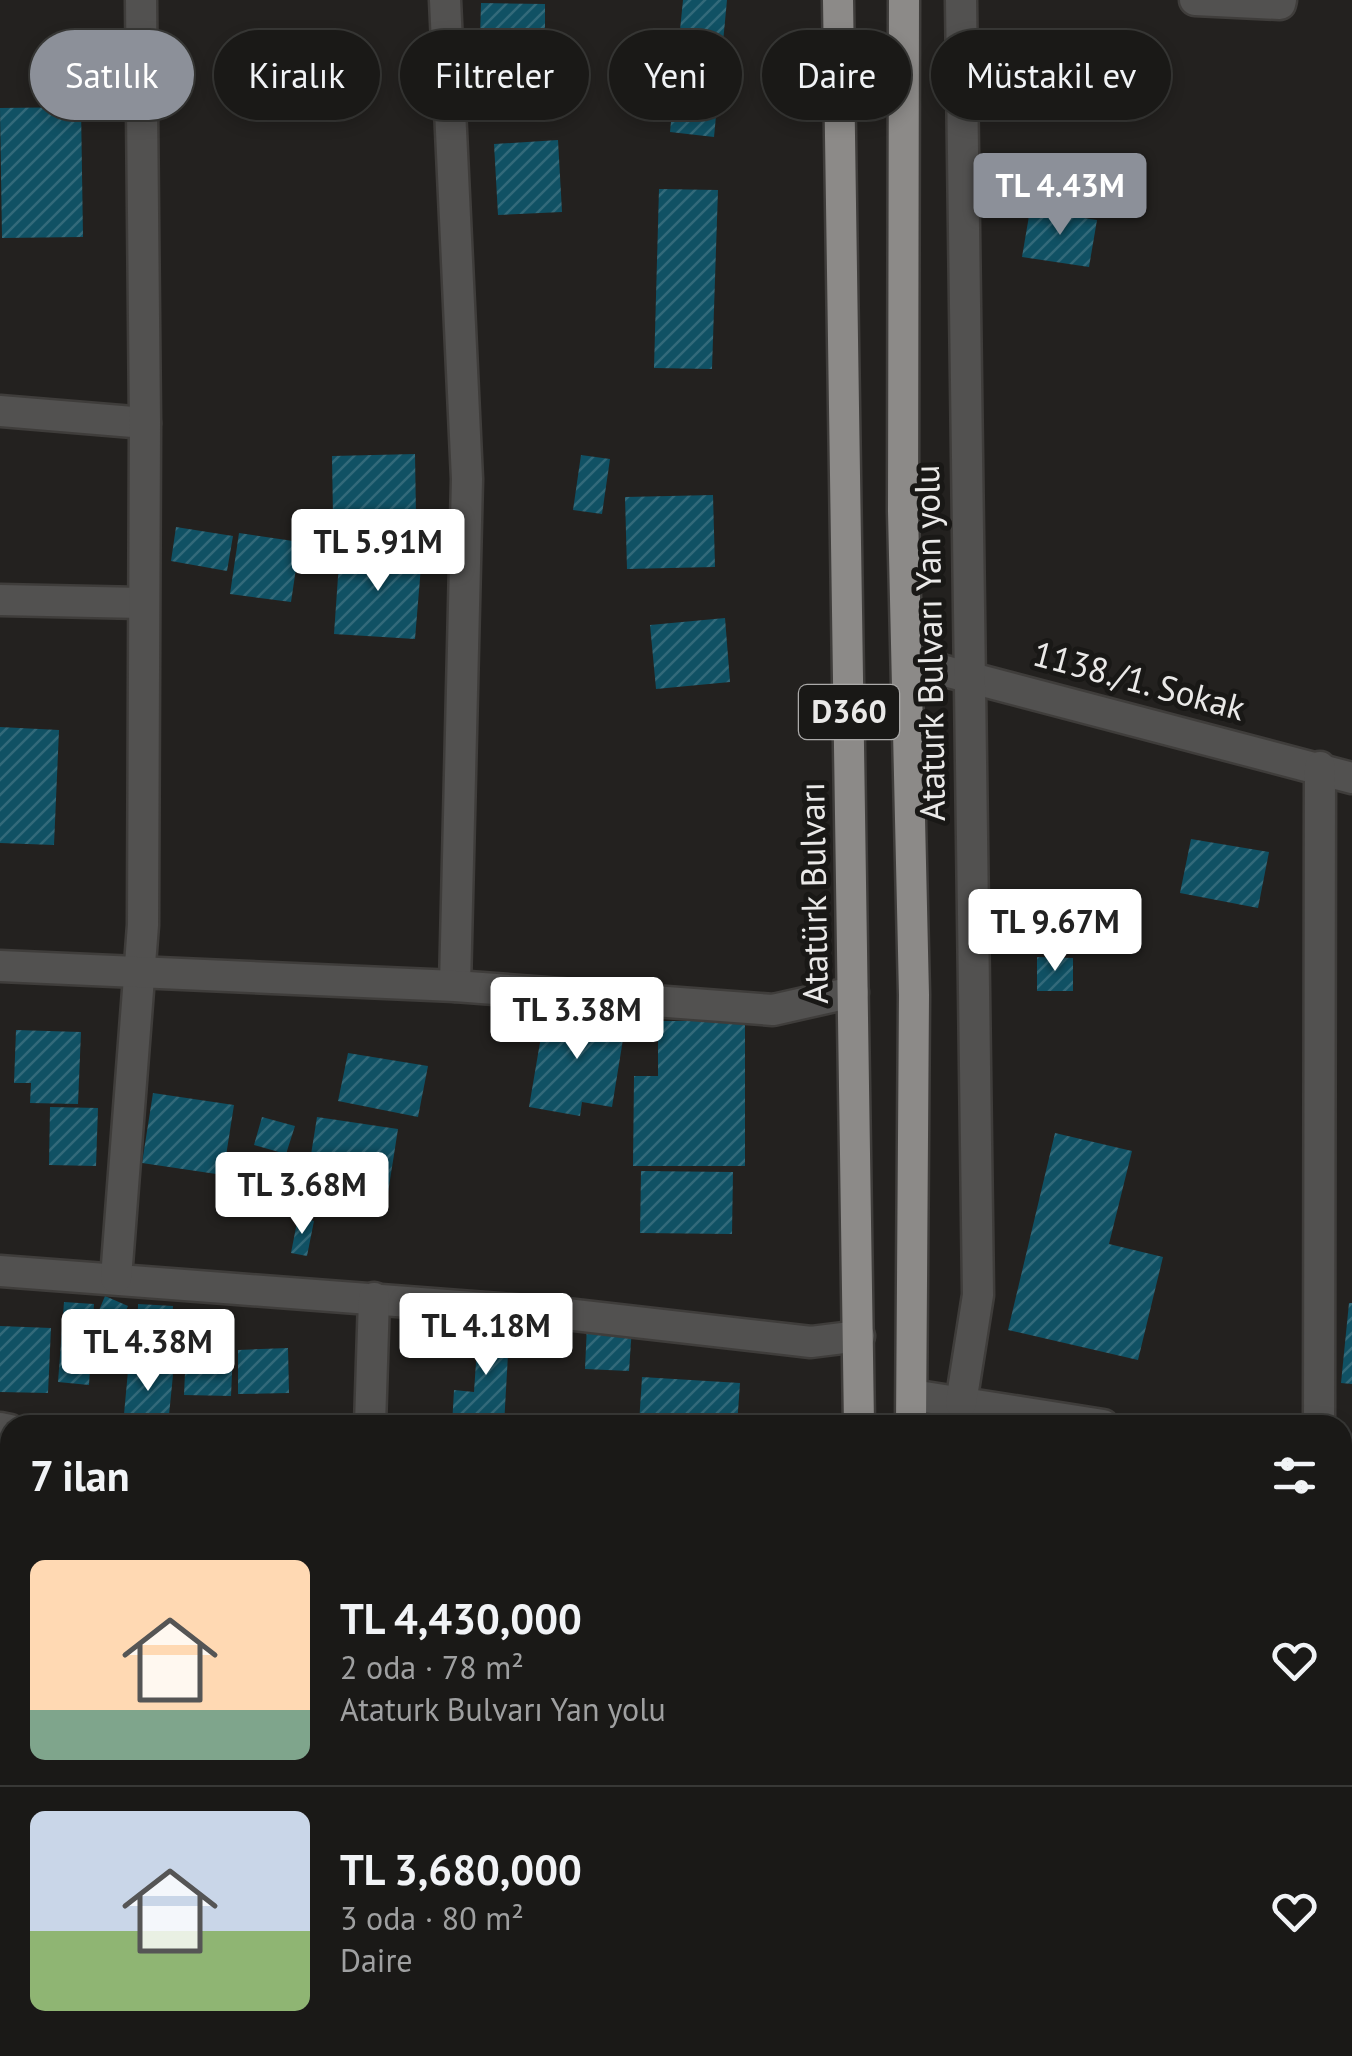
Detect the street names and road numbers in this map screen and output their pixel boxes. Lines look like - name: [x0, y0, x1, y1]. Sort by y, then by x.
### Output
- street label: Ataturk Bulvarı Yan yolu: [903, 464, 955, 822]
- street label: 1138./1. Sokak: [1028, 630, 1251, 730]
- road number: D360: [799, 685, 899, 739]
- street label: Atatürk Bulvarı: [788, 782, 838, 1004]

